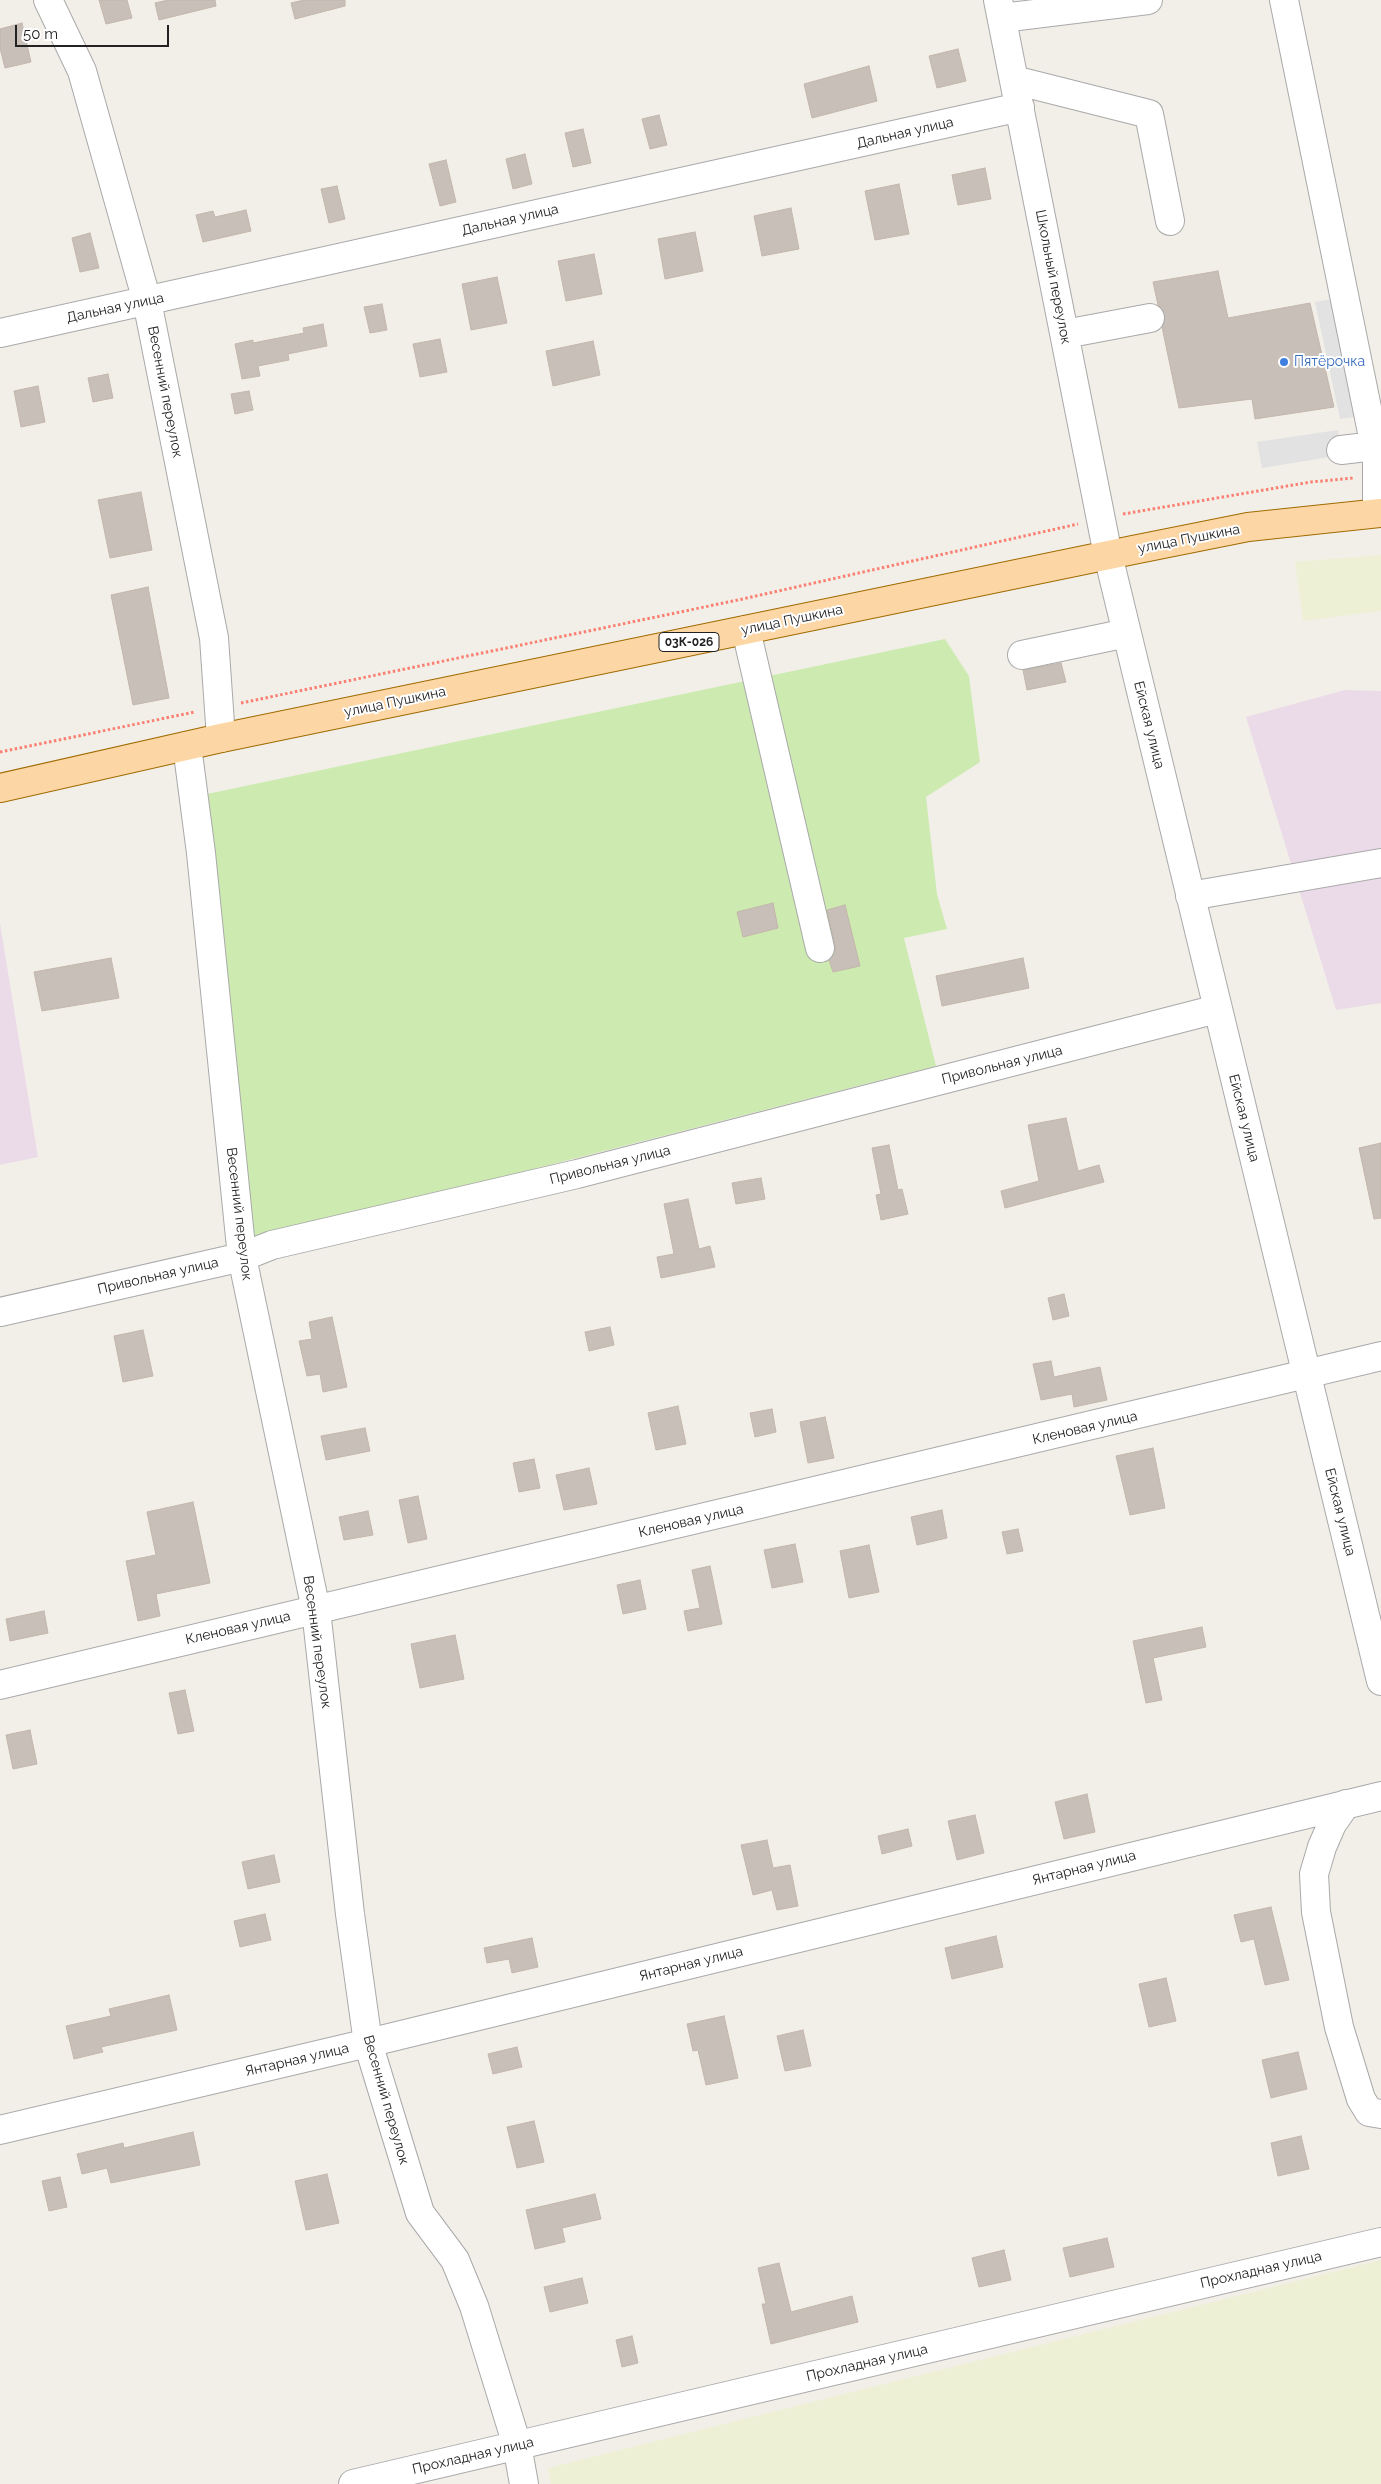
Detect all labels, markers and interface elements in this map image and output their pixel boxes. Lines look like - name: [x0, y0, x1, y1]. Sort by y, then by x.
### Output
- scale bar: [18, 15, 171, 47]
- text: 50 m: [23, 25, 58, 43]
- street label: Дальная улица: [855, 114, 955, 152]
- street label: Дальная улица: [460, 201, 560, 239]
- street label: Школьный переулок: [1032, 208, 1074, 346]
- street label: Дальная улица: [65, 289, 165, 327]
- street label: Весенний переулок: [144, 325, 186, 459]
- place label: Пятёрочка: [1294, 354, 1365, 370]
- marker: Пятёрочка: [1278, 356, 1290, 368]
- street label: улица Пушкина: [1137, 521, 1241, 557]
- street label: улица Пушкина: [740, 601, 844, 639]
- road number: 03К-026: [659, 632, 719, 652]
- street label: Ейская улица: [1130, 679, 1168, 771]
- street label: улица Пушкина: [343, 683, 447, 721]
- street label: Привольная улица: [940, 1042, 1064, 1088]
- street label: Ейская улица: [1225, 1072, 1263, 1164]
- street label: Привольная улица: [548, 1142, 672, 1188]
- street label: Весенний переулок: [223, 1147, 255, 1281]
- street label: Привольная улица: [96, 1254, 220, 1298]
- street label: Кленовая улица: [1031, 1408, 1139, 1448]
- street label: Ейская улица: [1321, 1466, 1359, 1558]
- street label: Кленовая улица: [637, 1501, 745, 1541]
- street label: Весенний переулок: [299, 1575, 335, 1709]
- street label: Кленовая улица: [184, 1608, 292, 1648]
- street label: Янтарная улица: [1030, 1847, 1138, 1889]
- street label: Янтарная улица: [637, 1943, 745, 1985]
- street label: Весенний переулок: [359, 2033, 413, 2167]
- street label: Янтарная улица: [243, 2040, 351, 2080]
- street label: Прохладная улица: [1199, 2248, 1323, 2292]
- street label: Прохладная улица: [805, 2341, 929, 2385]
- street label: Прохладная улица: [411, 2434, 535, 2478]

